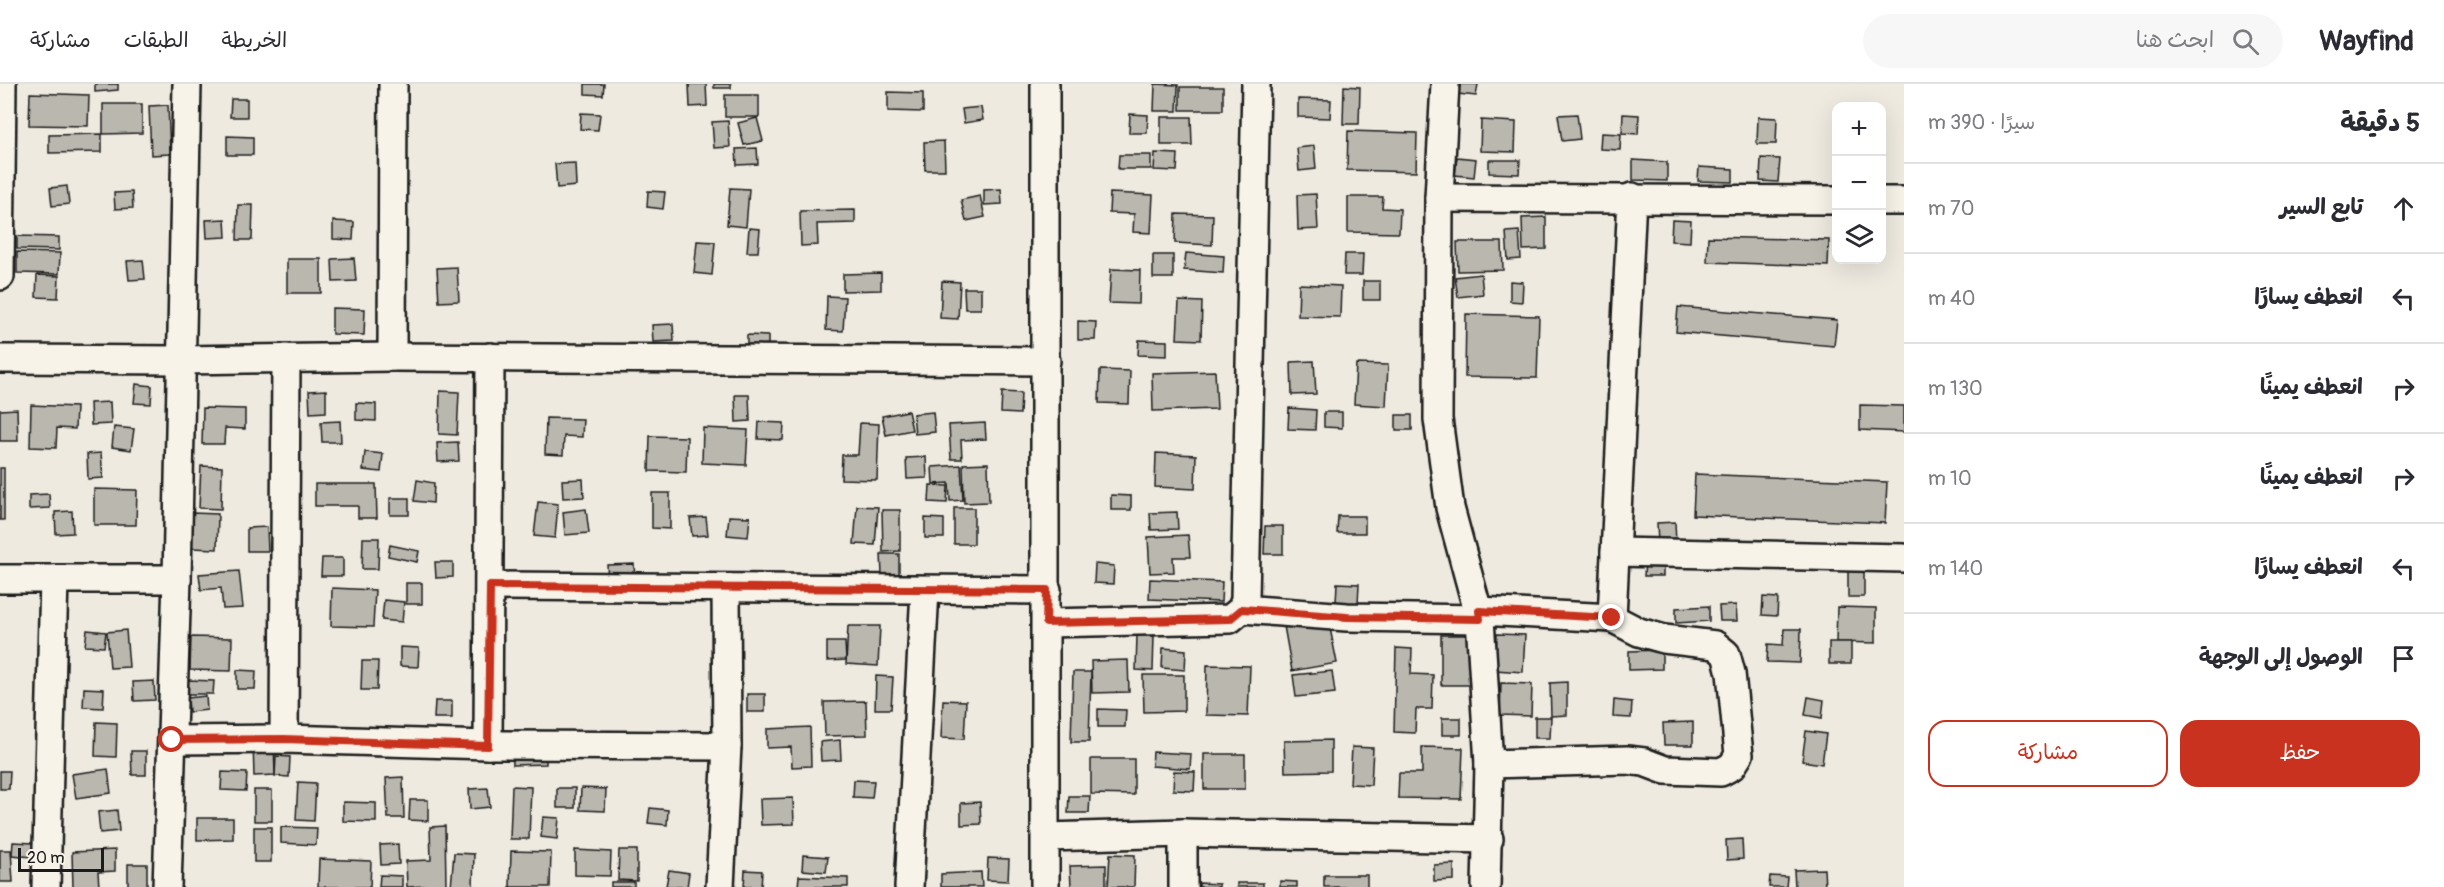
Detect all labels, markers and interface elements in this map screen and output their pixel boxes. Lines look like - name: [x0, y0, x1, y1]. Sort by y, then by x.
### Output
- search box: [1863, 14, 2283, 68]
- text: Wayfind: [2319, 24, 2414, 59]
- icon: search: [2229, 25, 2262, 58]
- text: ابحث هنا: [2136, 26, 2214, 54]
- text: مشاركة: [30, 27, 91, 54]
- text: الطبقات: [124, 27, 189, 54]
- text: الخريطة: [222, 27, 287, 54]
- map controls: [1832, 102, 1886, 264]
- button: +: [1832, 102, 1886, 156]
- text: 5 دقيقة: [2340, 107, 2420, 139]
- text: سيرًا · 390 m: [1928, 110, 2035, 135]
- button: −: [1832, 156, 1886, 210]
- icon: ahead: [2387, 192, 2420, 225]
- text: تابع السير: [2280, 193, 2363, 221]
- text: 70 m: [1928, 196, 1974, 221]
- button: layers: [1832, 210, 1886, 264]
- icon: left: [2387, 282, 2420, 315]
- text: انعطف يسارًا: [2254, 283, 2363, 311]
- text: 40 m: [1928, 286, 1975, 311]
- icon: right: [2387, 372, 2420, 405]
- text: انعطف يمينًا: [2260, 373, 2363, 401]
- text: 130 m: [1928, 376, 1983, 401]
- icon: right: [2387, 462, 2420, 495]
- text: انعطف يمينًا: [2260, 463, 2363, 491]
- text: 10 m: [1928, 466, 1972, 491]
- icon: left: [2387, 552, 2420, 585]
- text: انعطف يسارًا: [2254, 553, 2363, 581]
- text: 140 m: [1928, 556, 1983, 581]
- route end: [1598, 604, 1624, 630]
- icon: arrive: [2387, 642, 2420, 675]
- text: الوصول إلى الوجهة: [2199, 643, 2363, 671]
- button: مشاركة: [1928, 720, 2168, 787]
- button: حفظ: [2180, 720, 2420, 787]
- route start: [158, 726, 184, 752]
- scale bar: [18, 845, 104, 872]
- text: 20 m: [27, 848, 65, 868]

